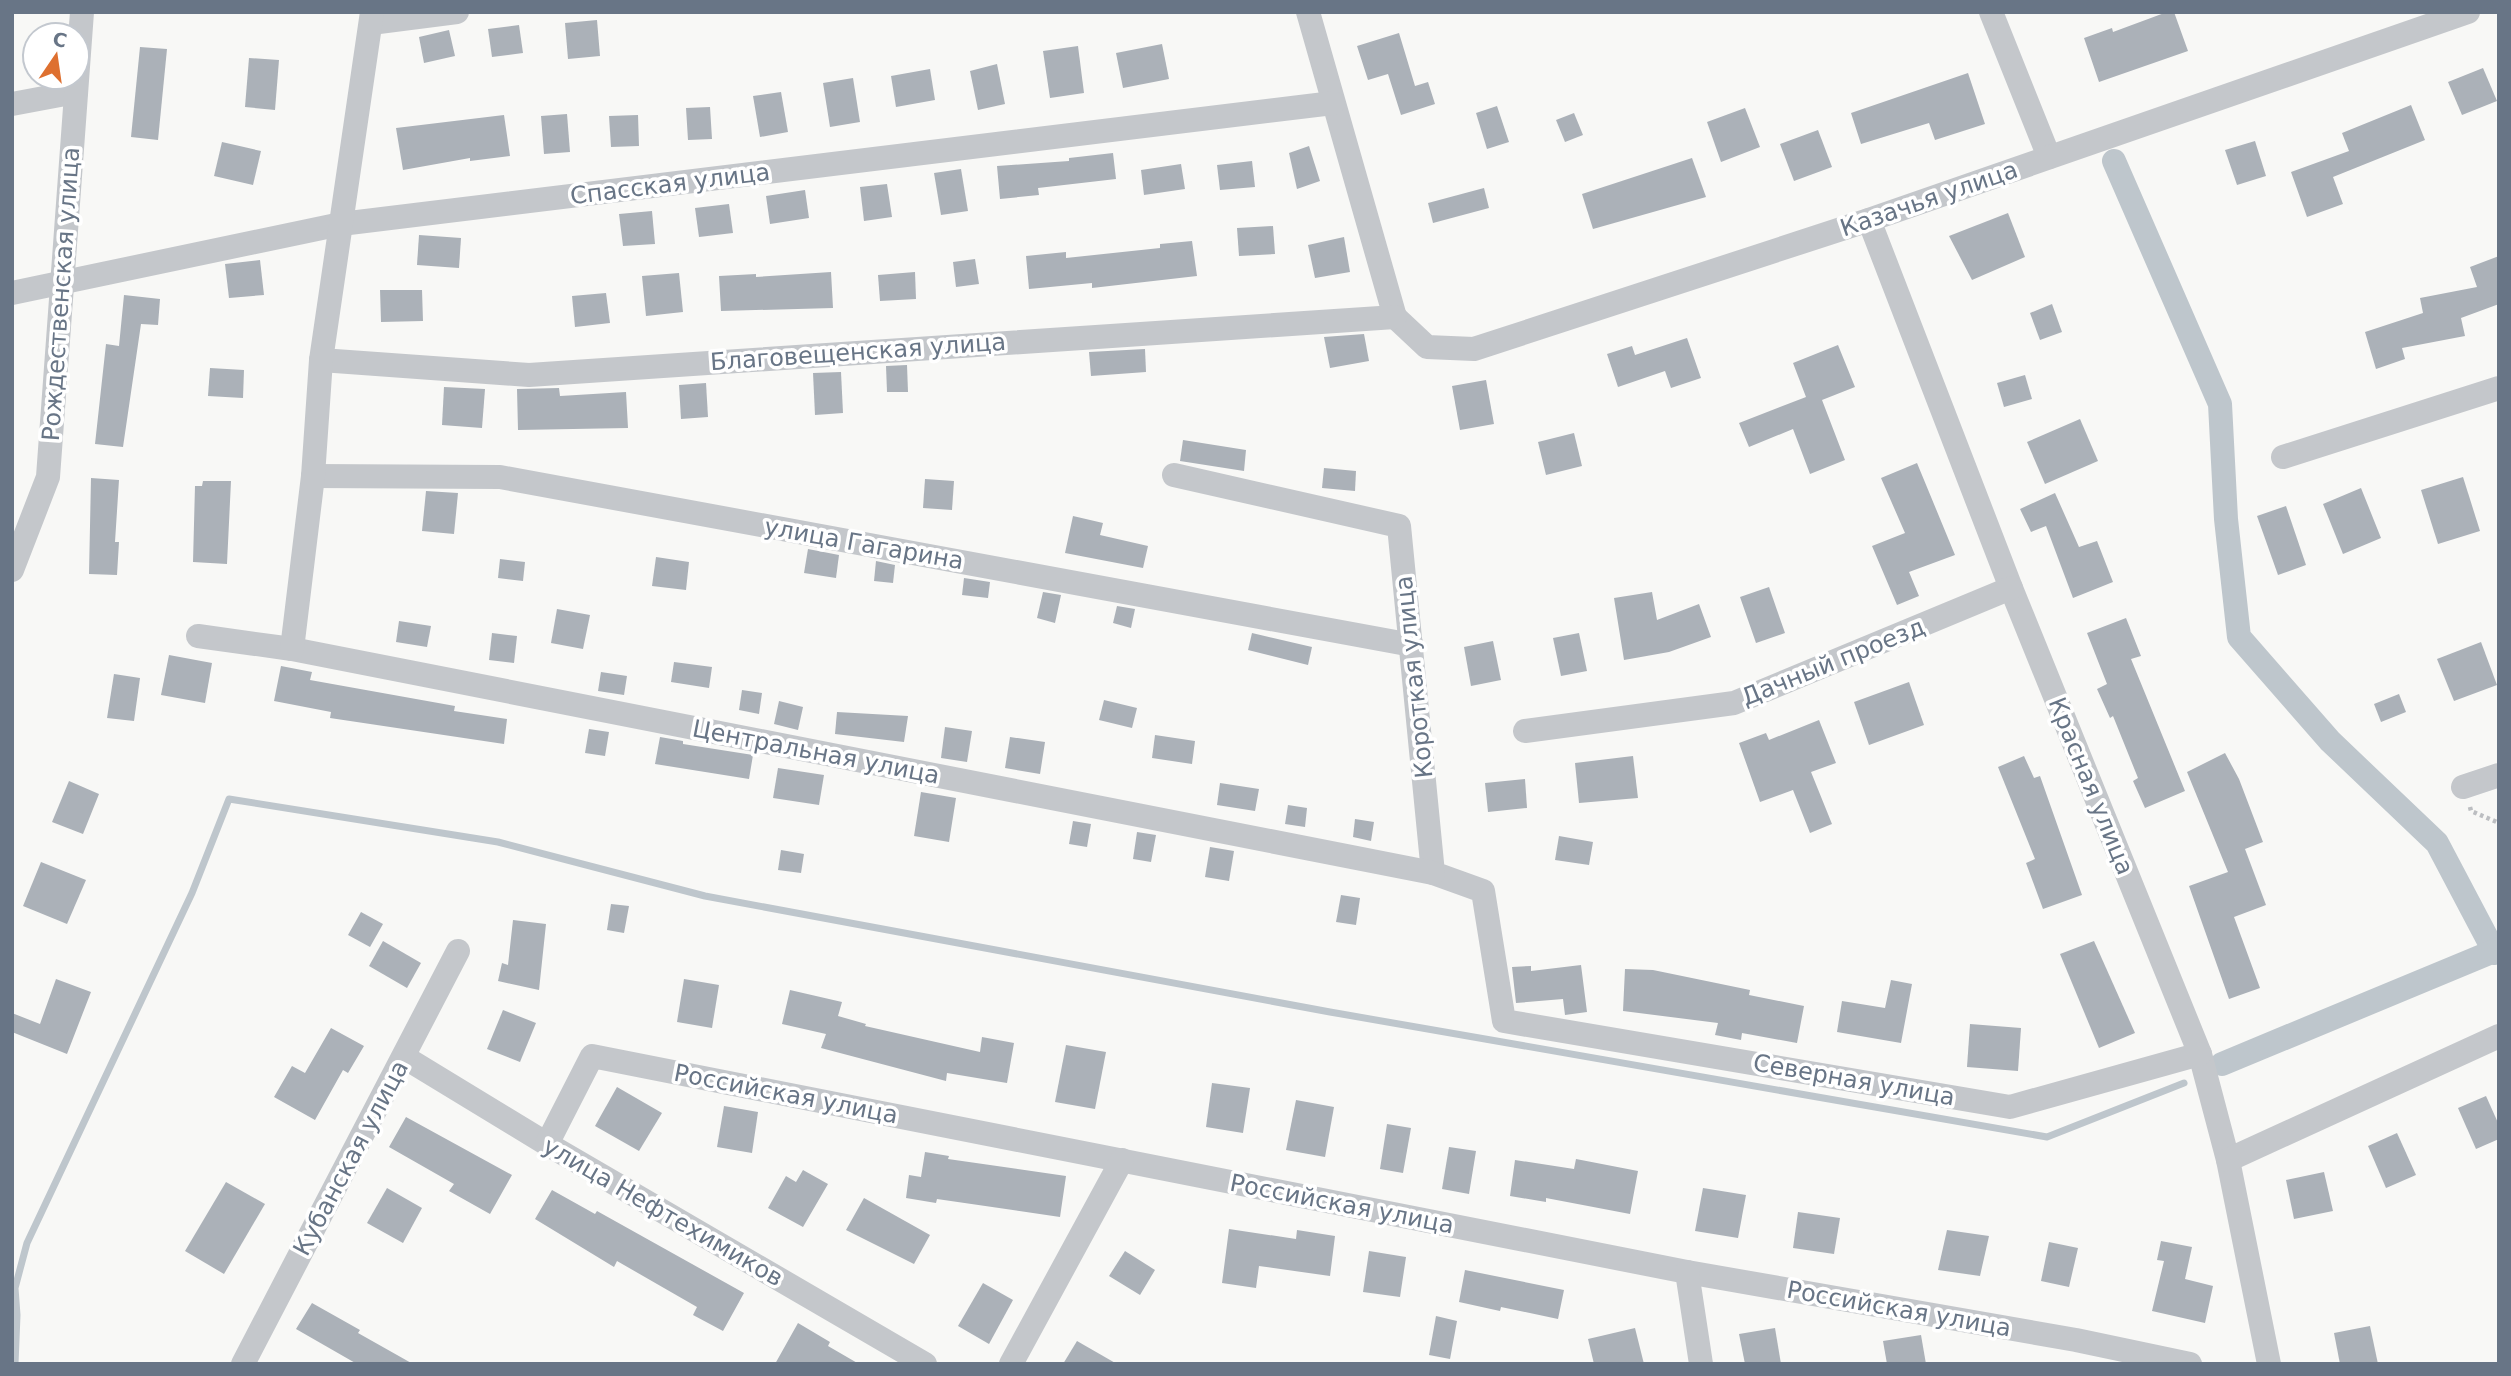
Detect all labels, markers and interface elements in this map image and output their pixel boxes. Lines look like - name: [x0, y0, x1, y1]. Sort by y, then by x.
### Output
- north arrow: [21, 21, 91, 91]
- text: С: [51, 27, 69, 52]
- street label: Рождественская улица: [37, 146, 85, 442]
- street label: Казачья улица: [1837, 156, 2021, 242]
- street label: Спасская улица: [569, 158, 771, 210]
- street label: Благовещенская улица: [709, 328, 1007, 376]
- street label: улица Гагарина: [762, 513, 966, 575]
- street label: Короткая улица: [1389, 575, 1439, 779]
- street label: Дачный проезд: [1737, 612, 1929, 712]
- street label: Красная улица: [2043, 693, 2139, 879]
- street label: Центральная улица: [690, 714, 942, 790]
- street label: Северная улица: [1751, 1048, 1957, 1112]
- street label: Кубанская улица: [288, 1056, 414, 1260]
- street label: Российская улица: [672, 1059, 900, 1129]
- street label: улица Нефтехимиков: [538, 1132, 788, 1292]
- street label: Российская улица: [1228, 1169, 1456, 1239]
- street label: Российская улица: [1785, 1275, 2013, 1343]

